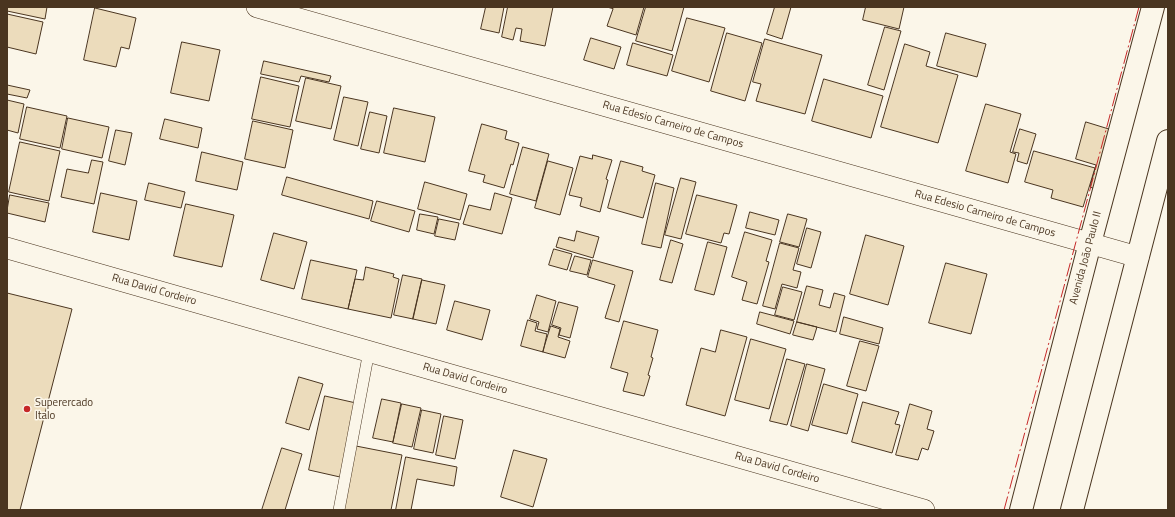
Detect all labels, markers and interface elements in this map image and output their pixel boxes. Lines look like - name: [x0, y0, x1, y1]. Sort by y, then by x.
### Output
- street label: Rua Edesio Carneiro de Campos: [601, 99, 745, 151]
- street label: Rua Edesio Carneiro de Campos: [913, 188, 1057, 240]
- street label: Avenida João Paulo II: [1067, 210, 1105, 306]
- street label: Rua David Cordeiro: [110, 272, 198, 308]
- street label: Rua David Cordeiro: [421, 361, 509, 397]
- place label: Superercado Italo: [35, 396, 93, 422]
- marker: Superercado Italo: [22, 404, 32, 414]
- street label: Rua David Cordeiro: [733, 450, 821, 486]

